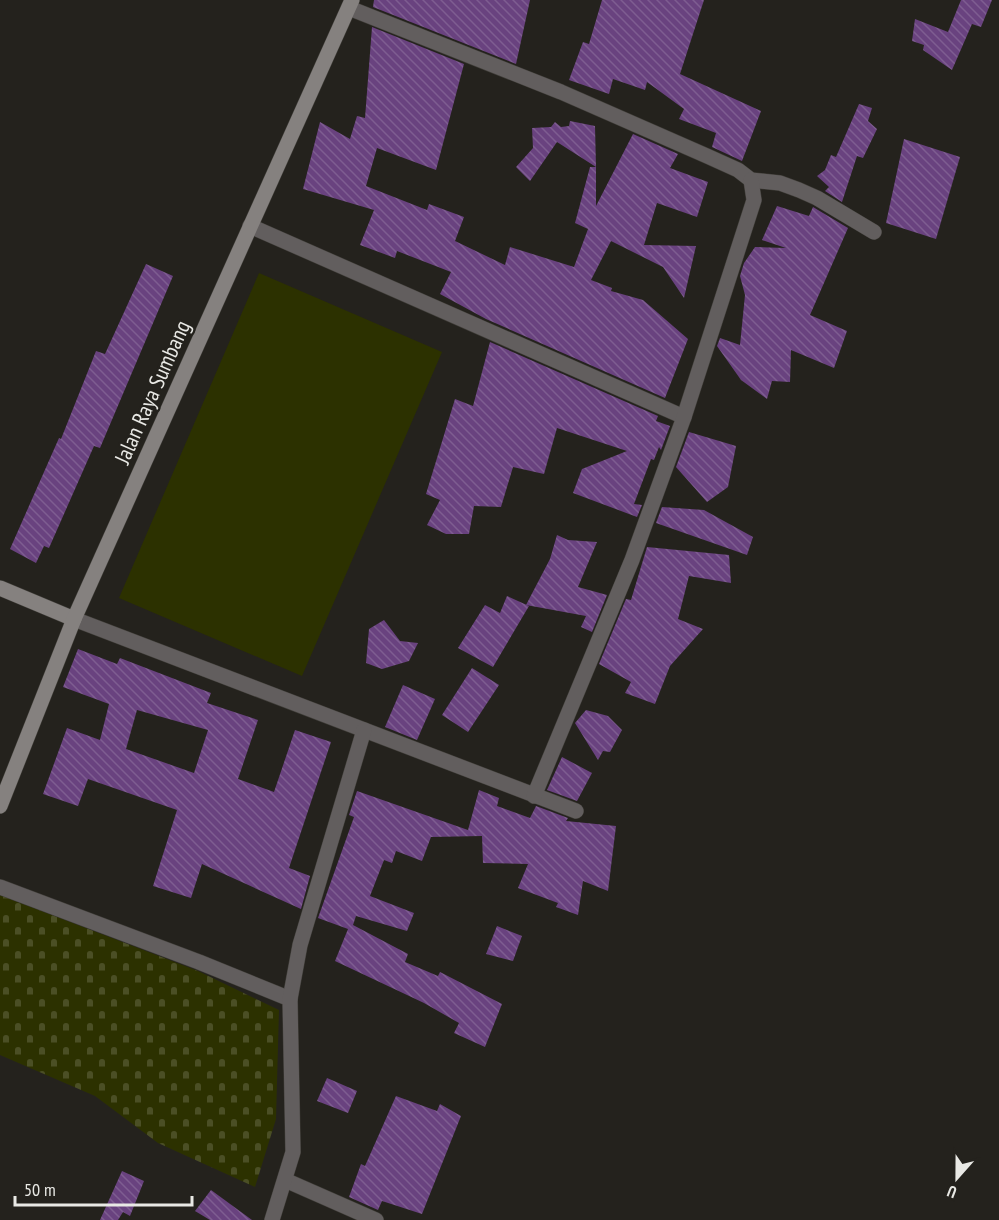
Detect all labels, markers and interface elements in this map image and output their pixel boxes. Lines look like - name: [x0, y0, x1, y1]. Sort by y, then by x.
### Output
- street label: Jalan Raya Sumbang: [107, 316, 196, 469]
- north arrow: [927, 1148, 987, 1208]
- scale bar: [15, 1169, 192, 1207]
- text: 50 m: [24, 1178, 56, 1201]
- text: U: [944, 1181, 959, 1203]

